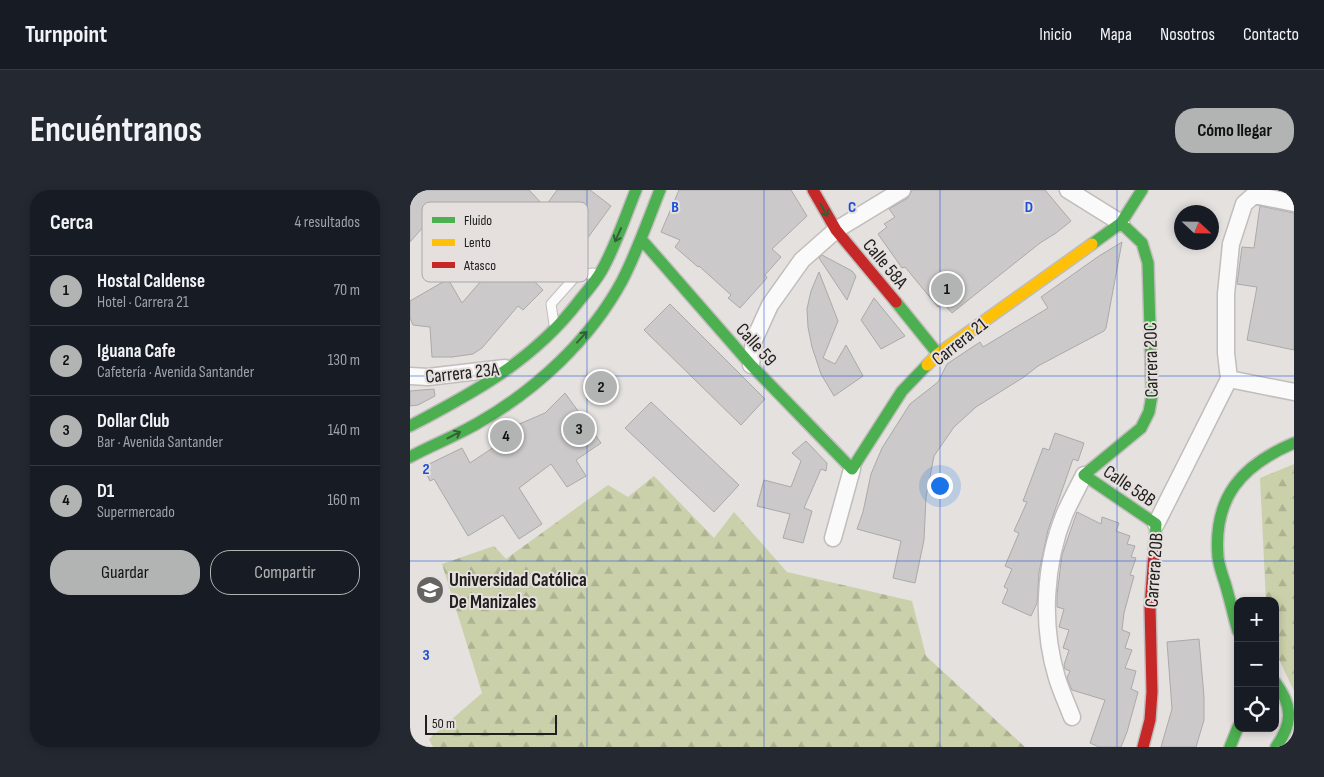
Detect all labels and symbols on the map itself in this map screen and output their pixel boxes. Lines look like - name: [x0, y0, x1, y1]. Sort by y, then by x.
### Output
- text: B: [671, 198, 679, 217]
- text: C: [848, 198, 856, 217]
- text: D: [1025, 198, 1033, 217]
- legend: [422, 202, 588, 282]
- one-way arrow: [820, 203, 830, 217]
- north arrow: [1174, 205, 1219, 250]
- text: Fluido: [464, 212, 492, 229]
- one-way arrow: [612, 227, 622, 242]
- text: Lento: [464, 234, 491, 251]
- street label: Calle 58A: [857, 234, 913, 294]
- text: Atasco: [463, 257, 496, 274]
- pin: 1: [931, 270, 963, 308]
- street label: Carrera 21: [927, 313, 993, 371]
- street label: Calle 59: [731, 319, 781, 371]
- street label: Carrera 20C: [1139, 322, 1164, 398]
- one-way arrow: [576, 331, 588, 344]
- street label: Carrera 23A: [424, 358, 501, 389]
- pin: 2: [585, 368, 617, 406]
- pin: 3: [563, 410, 595, 448]
- pin: 4: [490, 417, 522, 455]
- one-way arrow: [446, 430, 461, 440]
- text: 2: [422, 460, 430, 479]
- street label: Calle 58B: [1099, 460, 1160, 512]
- your location: [927, 473, 953, 499]
- street label: Carrera 20B: [1140, 532, 1169, 608]
- place label: Universidad Católica De Manizales: [449, 569, 587, 614]
- school or university icon: Universidad Católica De Manizales: [415, 575, 445, 605]
- text: 3: [422, 646, 430, 665]
- scale bar: [425, 712, 558, 735]

